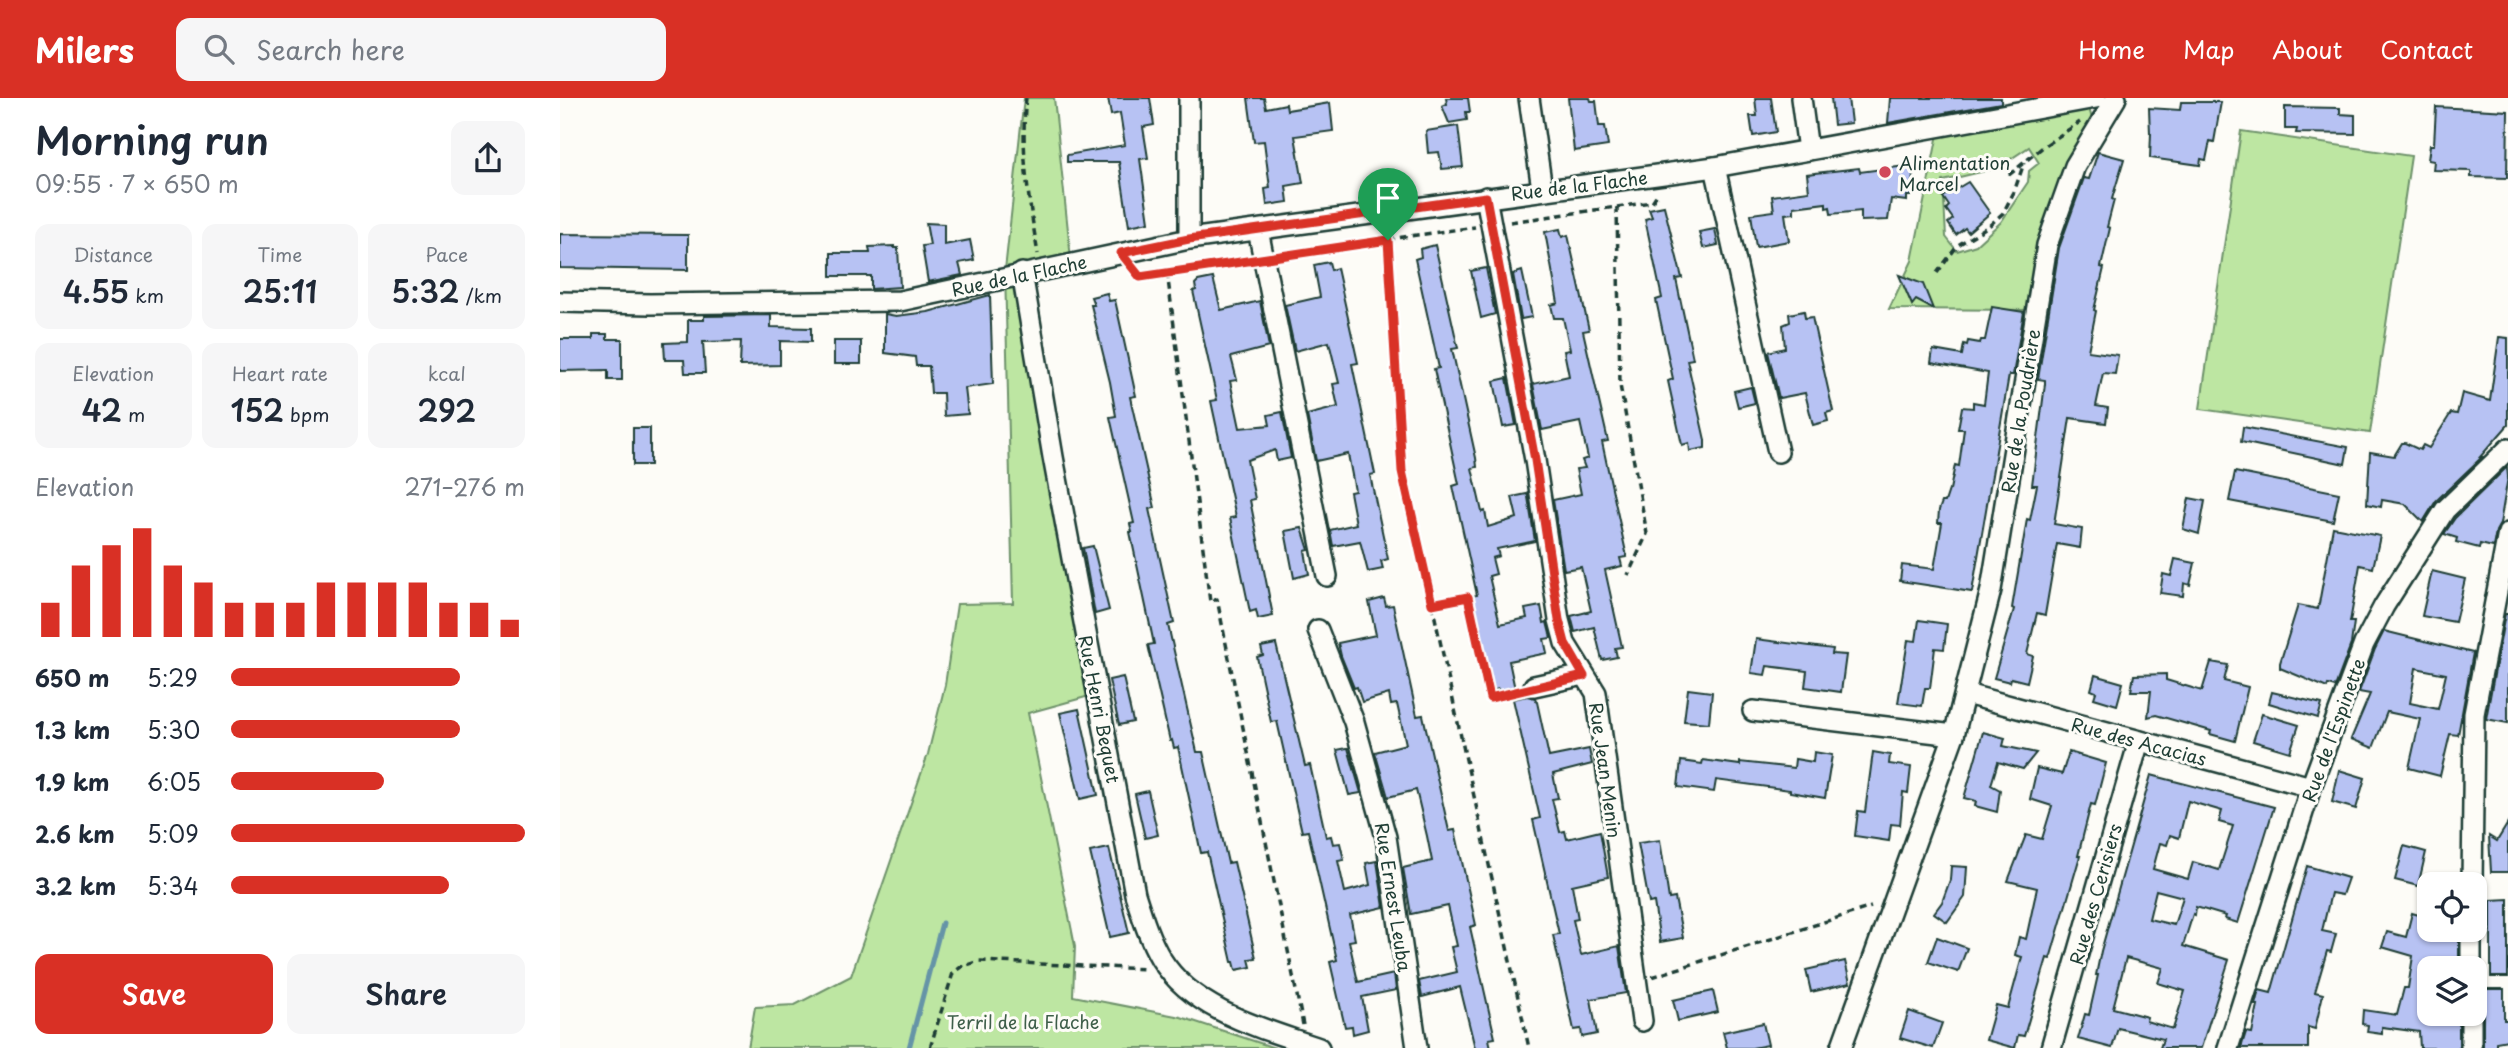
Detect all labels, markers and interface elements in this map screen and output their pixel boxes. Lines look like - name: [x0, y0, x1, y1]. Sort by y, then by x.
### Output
- search box: [176, 18, 666, 81]
- text: Milers: [35, 24, 134, 74]
- icon: search: [200, 30, 238, 68]
- text: Search here: [256, 30, 405, 69]
- text: Home: [2078, 31, 2145, 67]
- text: Map: [2183, 31, 2234, 67]
- text: About: [2272, 31, 2342, 67]
- text: Contact: [2380, 31, 2473, 67]
- text: Morning run: [35, 111, 269, 168]
- button: share: [451, 121, 525, 195]
- place label: Alimentation Marcel: [1899, 149, 2010, 197]
- street label: Rue de la Flache: [1509, 163, 1649, 207]
- marker: Alimentation Marcel: [1877, 164, 1893, 180]
- text: 09:55 · 7 × 650 m: [35, 166, 239, 201]
- pin: [1358, 168, 1418, 240]
- icon: arrive: [1369, 179, 1407, 217]
- text: Distance: [73, 240, 153, 268]
- text: Time: [258, 240, 302, 268]
- text: Pace: [425, 240, 468, 268]
- street label: Rue de la Flache: [949, 248, 1089, 302]
- text: 4.55: [63, 268, 129, 313]
- text: 25:11: [242, 268, 318, 313]
- text: 5:32: [391, 268, 460, 313]
- text: km: [129, 281, 164, 309]
- text: /km: [460, 281, 502, 309]
- street label: Rue de la Poudrière: [1994, 327, 2046, 495]
- text: Elevation: [72, 359, 154, 387]
- text: Heart rate: [232, 359, 328, 387]
- text: kcal: [428, 359, 466, 387]
- text: 42: [81, 387, 122, 432]
- text: 152: [231, 387, 284, 432]
- text: 292: [417, 387, 476, 432]
- text: m: [122, 400, 145, 428]
- text: bpm: [284, 400, 329, 428]
- text: Elevation: [35, 469, 134, 504]
- text: 271–276 m: [404, 469, 525, 504]
- street label: Rue Henri Bequet: [1072, 633, 1128, 785]
- street label: Rue de l'Espinette: [2294, 654, 2372, 806]
- text: 650 m: [35, 660, 109, 695]
- text: 5:29: [147, 660, 198, 695]
- street label: Rue Jean Menin: [1583, 701, 1629, 839]
- street label: Rue des Acacias: [2068, 710, 2210, 772]
- text: 1.3 km: [35, 712, 110, 747]
- text: 5:30: [147, 712, 200, 747]
- text: 1.9 km: [35, 764, 109, 799]
- text: 6:05: [147, 764, 201, 799]
- text: 2.6 km: [35, 816, 115, 851]
- text: 5:09: [147, 816, 199, 851]
- street label: Rue des Cerisiers: [2062, 820, 2128, 968]
- street label: Rue Ernest Leuba: [1369, 821, 1419, 974]
- text: 3.2 km: [35, 868, 116, 903]
- text: 5:34: [147, 868, 199, 903]
- map controls: [2417, 872, 2487, 1026]
- button: locate: [2417, 872, 2487, 942]
- button: Save: [35, 954, 273, 1034]
- button: Share: [287, 954, 525, 1034]
- button: layers: [2417, 956, 2487, 1026]
- park label: Terril de la Flache: [947, 1008, 1099, 1035]

